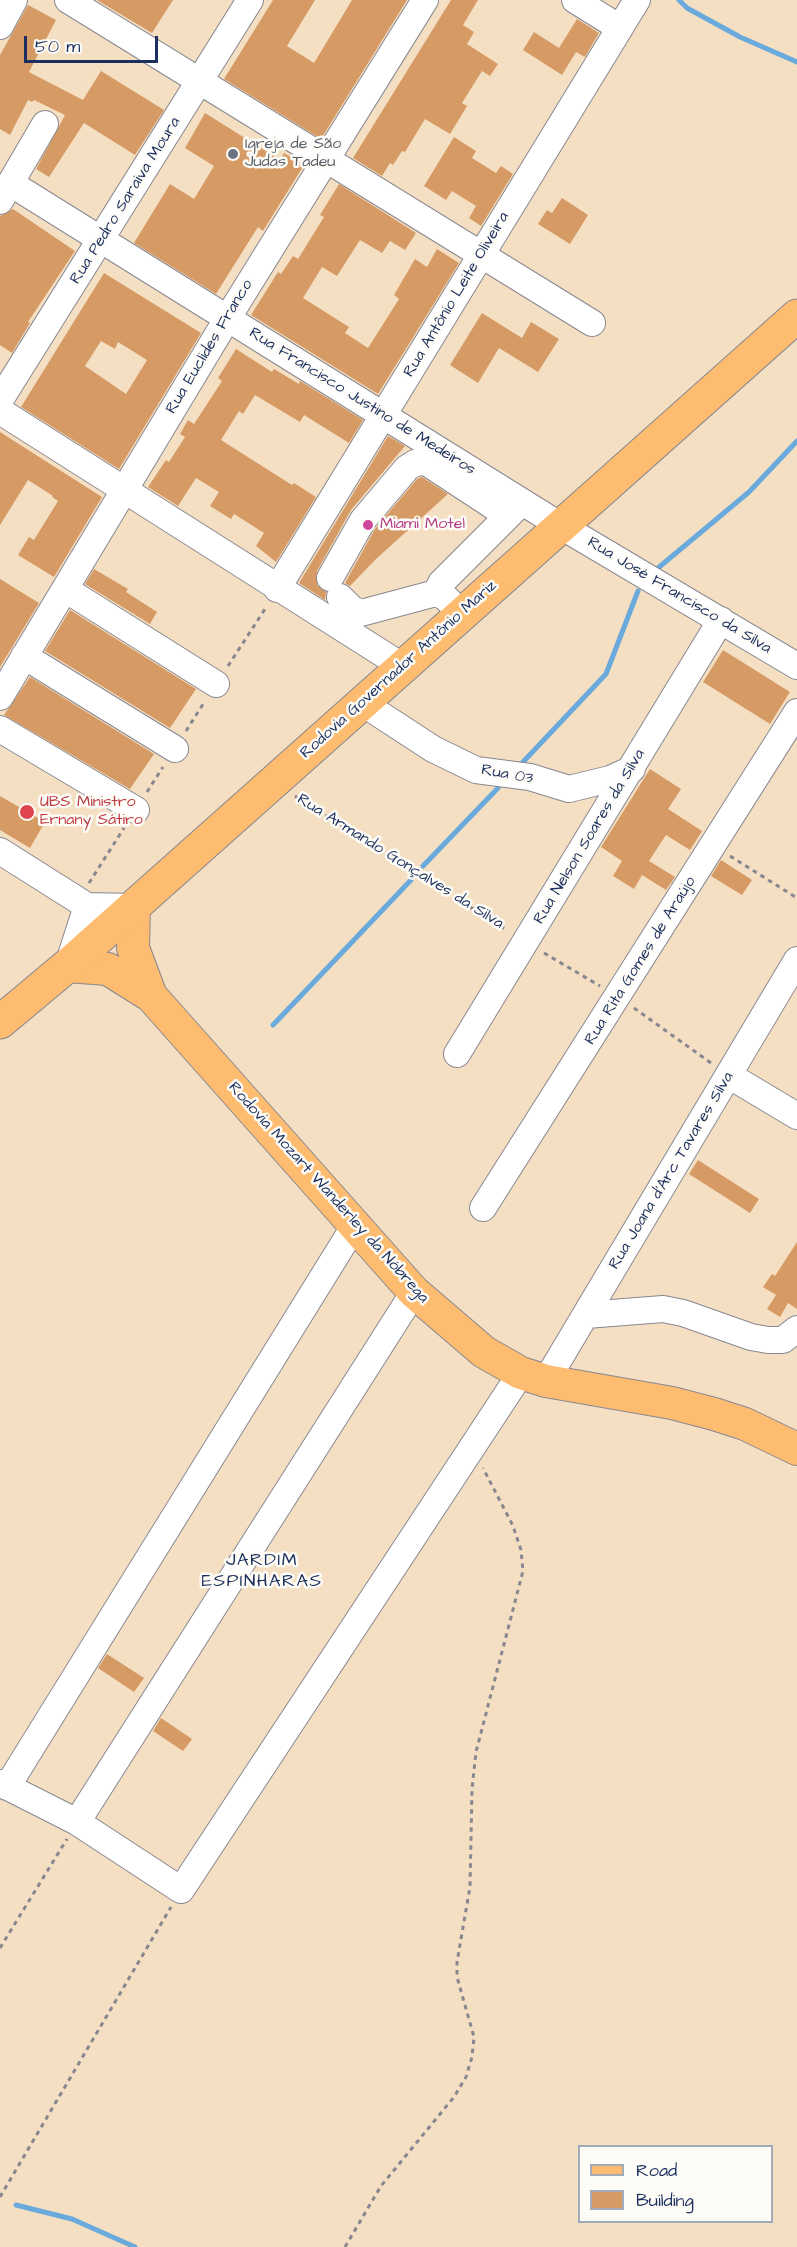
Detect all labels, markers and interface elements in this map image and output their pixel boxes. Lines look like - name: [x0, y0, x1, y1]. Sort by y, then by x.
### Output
- scale bar: [27, 24, 160, 62]
- text: 50 m: [35, 34, 80, 59]
- street label: Rua Pedro Saraiva Moura: [67, 114, 185, 288]
- place label: Igreja de São Judas Tadeu: [245, 135, 341, 173]
- marker: Igreja de São Judas Tadeu: [226, 147, 240, 161]
- street label: Rua Antônio Leite Oliveira: [400, 209, 514, 381]
- street label: Rua Euclides Franco: [162, 276, 258, 418]
- street label: Rua Francisco Justino de Medeiros: [245, 324, 479, 480]
- place label: Miami Motel: [380, 515, 465, 535]
- marker: Miami Motel: [361, 518, 375, 532]
- street label: Rua José Francisco da Silva: [584, 533, 774, 659]
- street label: Rodovia Governador Antônio Mariz: [297, 577, 501, 763]
- street label: Rua Nelson Soares da Silva: [530, 746, 650, 928]
- street label: Rua 03: [480, 761, 534, 789]
- street label: Rua Armando Gonçalves da Silva: [293, 790, 507, 934]
- place label: UBS Ministro Ernany Sátiro: [40, 793, 143, 831]
- marker: UBS Ministro Ernany Sátiro: [18, 803, 36, 821]
- street label: Rua Rita Gomes de Araújo: [581, 873, 701, 1049]
- street label: Rua Joana d'Arc Tavares Silva: [605, 1069, 739, 1273]
- street label: Rodovia Mozart Wanderley da Nóbrega: [224, 1079, 432, 1307]
- district label: JARDIM ESPINHARAS: [201, 1550, 323, 1592]
- legend: [578, 2145, 773, 2223]
- text: Road: [636, 2158, 677, 2183]
- text: Building: [636, 2188, 694, 2213]

